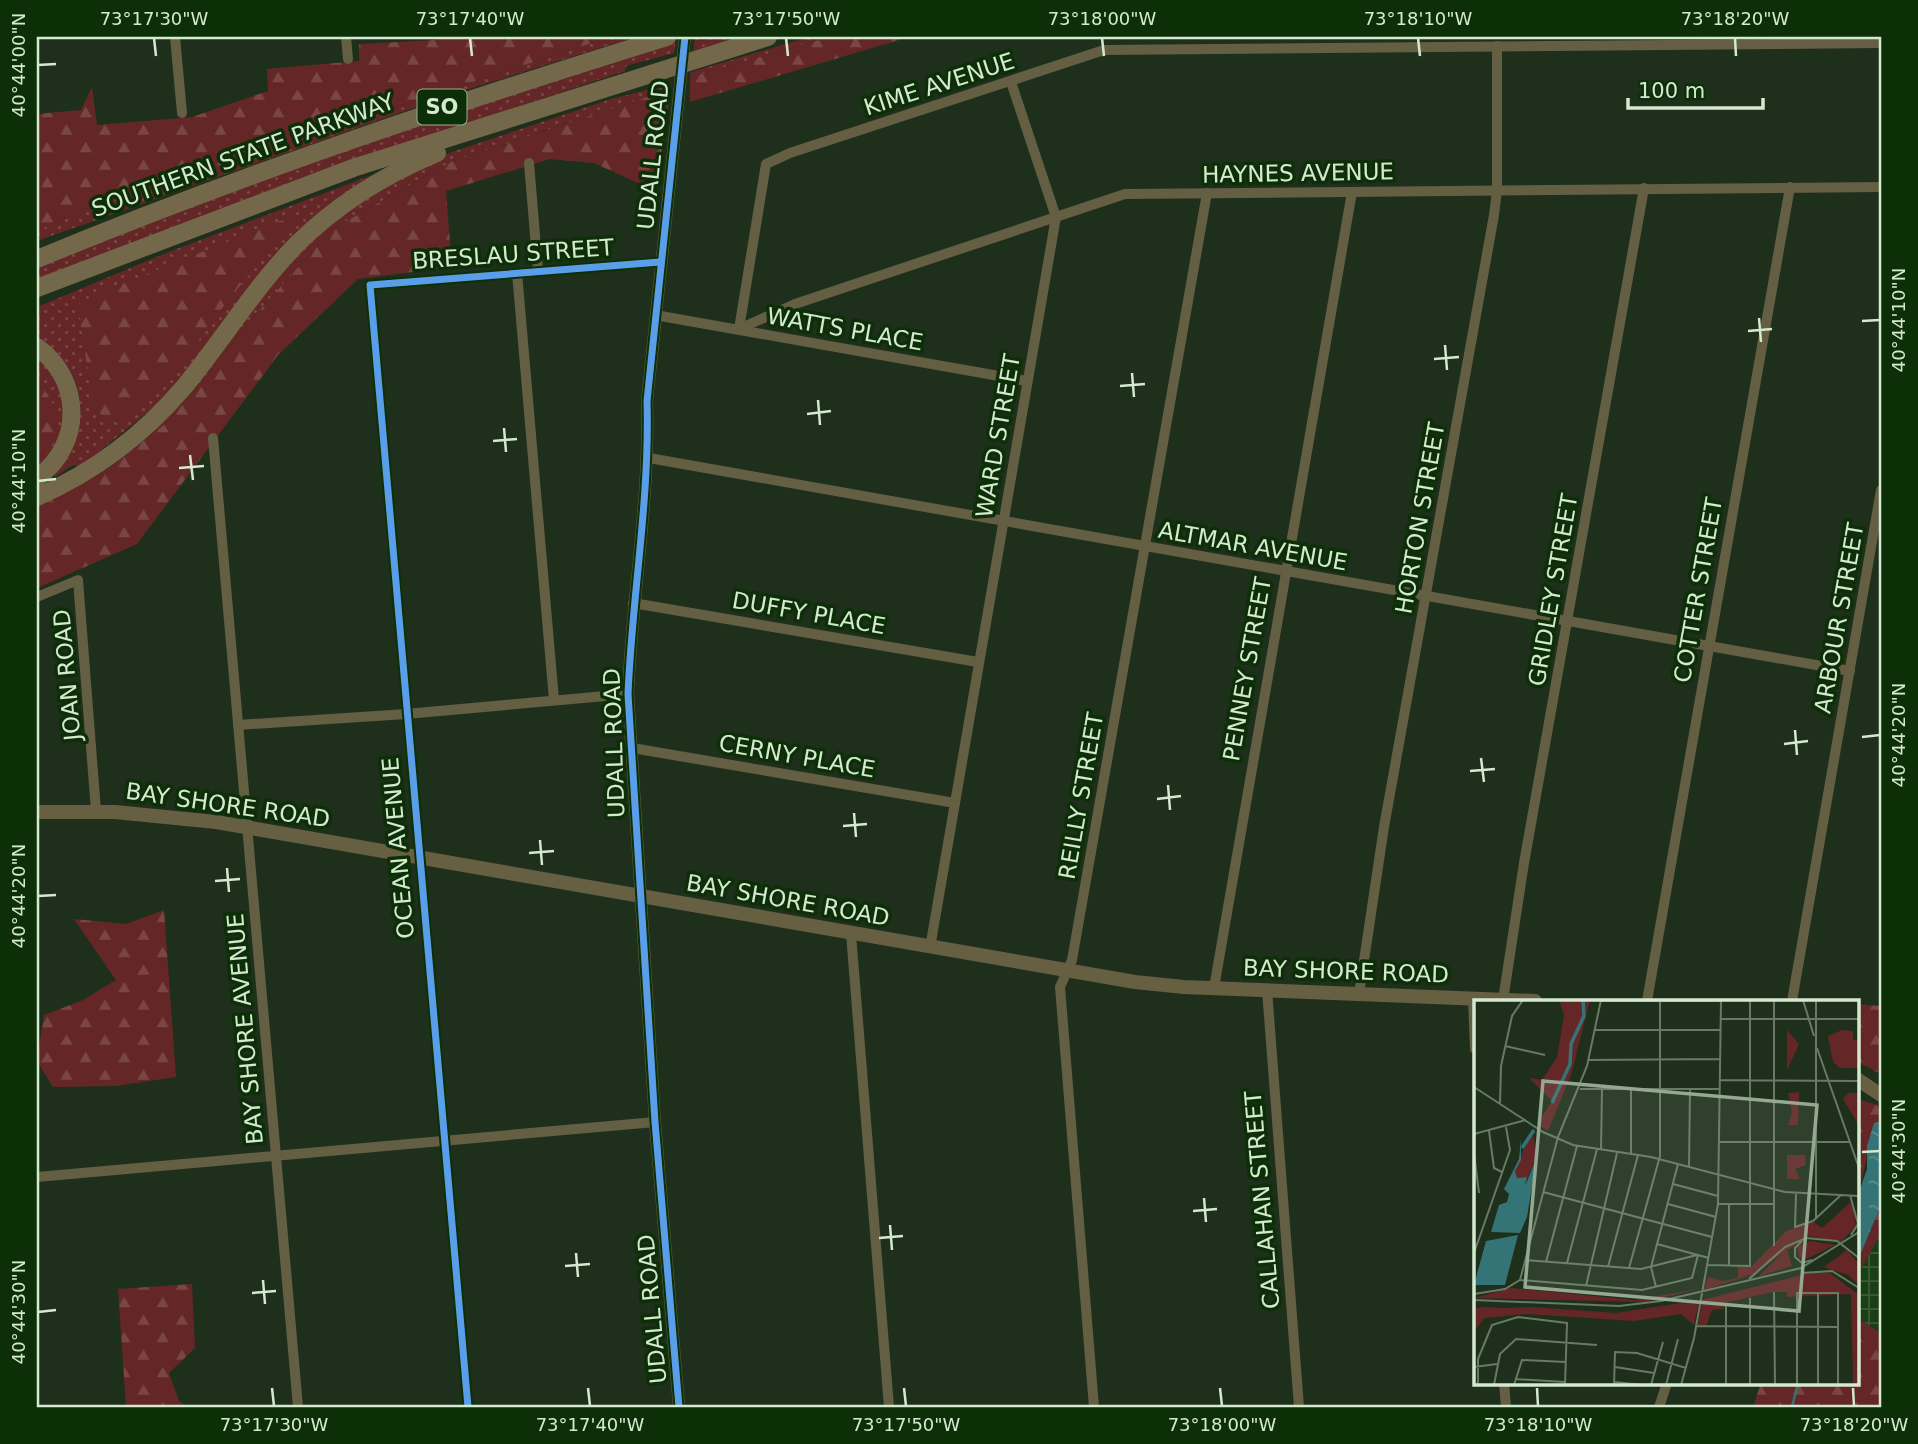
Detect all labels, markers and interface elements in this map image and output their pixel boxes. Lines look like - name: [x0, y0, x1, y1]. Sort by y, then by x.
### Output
- text: 73°17'30"W: [100, 8, 209, 29]
- text: 73°17'40"W: [416, 8, 525, 29]
- text: 73°17'50"W: [732, 8, 841, 29]
- text: 73°18'00"W: [1048, 8, 1157, 29]
- text: 73°18'10"W: [1364, 8, 1473, 29]
- text: 73°18'20"W: [1681, 8, 1790, 29]
- text: 40°44'00"N: [8, 13, 29, 117]
- street label: KIME AVENUE: [860, 47, 1018, 121]
- scale bar: [1628, 66, 1762, 110]
- street label: UDALL ROAD: [632, 79, 674, 231]
- text: 100 m: [1638, 79, 1705, 103]
- street label: SOUTHERN STATE PARKWAY: [88, 88, 399, 222]
- road number: SO: [418, 90, 466, 124]
- street label: HAYNES AVENUE: [1202, 158, 1394, 188]
- street label: BRESLAU STREET: [411, 234, 616, 274]
- text: 40°44'10"N: [1888, 268, 1909, 372]
- street label: WATTS PLACE: [765, 302, 925, 356]
- street label: WARD STREET: [971, 351, 1025, 520]
- street label: HORTON STREET: [1390, 419, 1450, 616]
- text: 40°44'10"N: [8, 429, 29, 533]
- street label: GRIDLEY STREET: [1523, 491, 1583, 688]
- street label: COTTER STREET: [1669, 495, 1727, 685]
- street label: ALTMAR AVENUE: [1156, 517, 1350, 575]
- street label: ARBOUR STREET: [1809, 520, 1869, 715]
- street label: PENNEY STREET: [1218, 574, 1276, 763]
- street label: DUFFY PLACE: [730, 587, 888, 639]
- street label: JOAN ROAD: [48, 608, 86, 744]
- street label: UDALL ROAD: [598, 668, 630, 818]
- text: 40°44'20"N: [1888, 683, 1909, 787]
- street label: REILLY STREET: [1054, 710, 1109, 881]
- street label: CERNY PLACE: [717, 729, 877, 783]
- street label: OCEAN AVENUE: [377, 756, 419, 940]
- street label: BAY SHORE ROAD: [124, 778, 332, 832]
- text: 40°44'20"N: [8, 844, 29, 948]
- street label: BAY SHORE ROAD: [684, 869, 892, 931]
- street label: BAY SHORE AVENUE: [222, 912, 268, 1146]
- street label: BAY SHORE ROAD: [1243, 954, 1449, 988]
- inset map: [1474, 1000, 1858, 1384]
- street label: CALLAHAN STREET: [1239, 1089, 1284, 1310]
- text: 40°44'30"N: [1888, 1099, 1909, 1203]
- street label: UDALL ROAD: [633, 1233, 671, 1385]
- text: 40°44'30"N: [8, 1260, 29, 1364]
- text: 73°17'30"W: [220, 1414, 329, 1435]
- text: 73°17'40"W: [536, 1414, 645, 1435]
- text: 73°17'50"W: [852, 1414, 961, 1435]
- text: 73°18'00"W: [1168, 1414, 1277, 1435]
- text: 73°18'10"W: [1484, 1414, 1593, 1435]
- text: 73°18'20"W: [1800, 1414, 1909, 1435]

